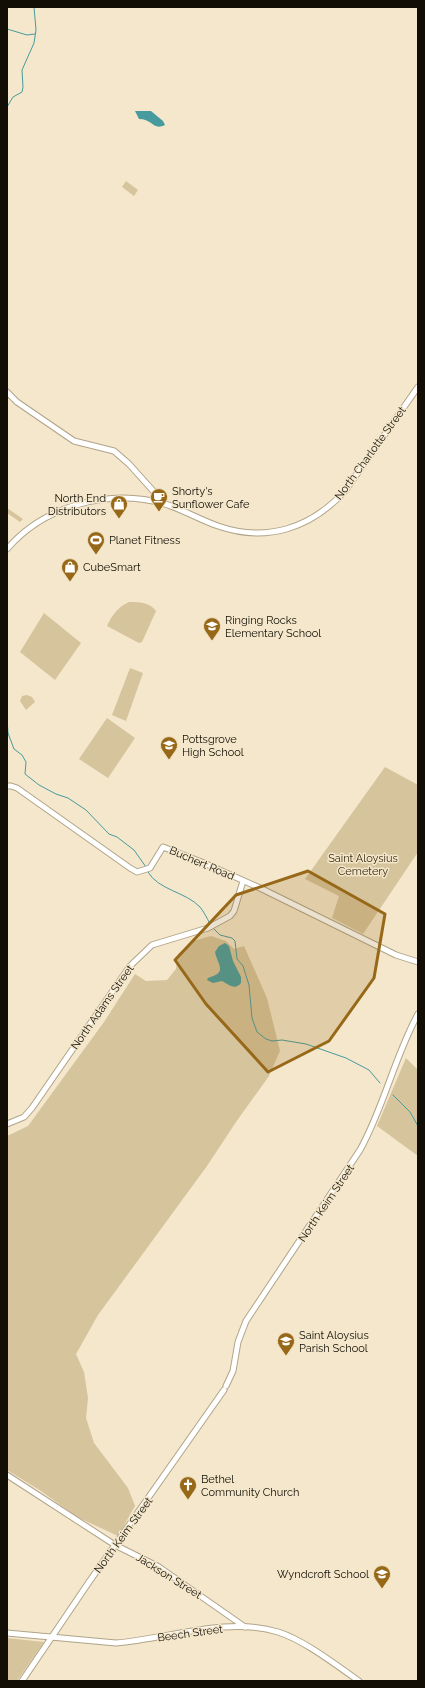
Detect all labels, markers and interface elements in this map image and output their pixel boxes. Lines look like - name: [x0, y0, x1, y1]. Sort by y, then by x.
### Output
- street label: North Charlotte Street: [332, 404, 409, 502]
- place label: Shorty's Sunflower Cafe: [172, 485, 250, 511]
- cafe icon: Shorty's Sunflower Cafe: [149, 487, 169, 512]
- place label: North End Distributors: [48, 492, 106, 518]
- shop icon: North End Distributors: [109, 494, 129, 519]
- sports icon: Planet Fitness: [86, 530, 106, 555]
- place label: Planet Fitness: [109, 534, 180, 547]
- shop icon: CubeSmart: [60, 557, 80, 582]
- place label: CubeSmart: [83, 561, 141, 574]
- place label: Ringing Rocks Elementary School: [225, 614, 321, 640]
- school or university icon: Ringing Rocks Elementary School: [202, 616, 222, 641]
- place label: Pottsgrove High School: [182, 733, 244, 759]
- school or university icon: Pottsgrove High School: [159, 735, 179, 760]
- street label: Buchert Road: [167, 844, 236, 883]
- park label: Saint Aloysius Cemetery: [328, 852, 398, 878]
- street label: North Adams Street: [68, 962, 137, 1052]
- street label: North Keim Street: [296, 1162, 357, 1245]
- place label: Saint Aloysius Parish School: [299, 1329, 369, 1355]
- school or university icon: Saint Aloysius Parish School: [276, 1331, 296, 1356]
- place label: Bethel Community Church: [201, 1473, 299, 1499]
- church icon: Bethel Community Church: [178, 1475, 198, 1500]
- street label: North Keim Street: [91, 1495, 156, 1576]
- street label: Jackson Street: [134, 1551, 204, 1602]
- school or university icon: Wyndcroft School: [372, 1564, 392, 1589]
- place label: Wyndcroft School: [277, 1568, 369, 1581]
- street label: Beech Street: [156, 1622, 224, 1645]

